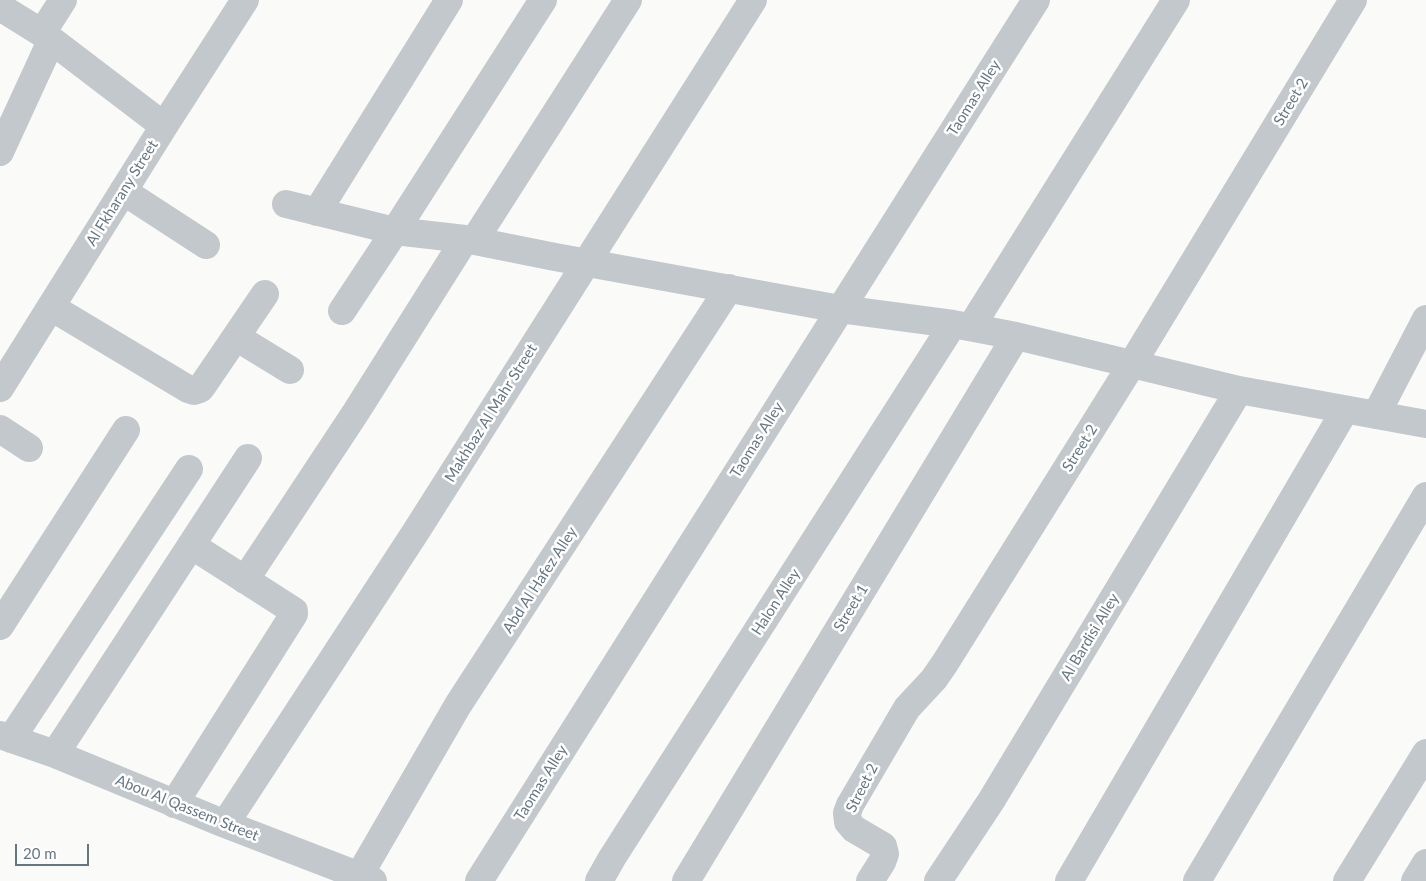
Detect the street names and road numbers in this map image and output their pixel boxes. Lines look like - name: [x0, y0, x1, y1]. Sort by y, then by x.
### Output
- street label: Taomas Alley: [944, 57, 1004, 139]
- street label: Street 2: [1270, 75, 1312, 129]
- street label: Al Fkharany Street: [82, 137, 162, 249]
- street label: Makhbaz Al Mahr Street: [441, 341, 541, 485]
- street label: Taomas Alley: [727, 399, 787, 481]
- street label: Street 2: [1059, 421, 1101, 475]
- street label: Abd Al Hafez Alley: [499, 523, 581, 637]
- street label: Halon Alley: [748, 565, 804, 639]
- street label: Street 1: [830, 581, 872, 635]
- street label: Al Bardisi Alley: [1057, 590, 1123, 684]
- street label: Taomas Alley: [511, 742, 571, 824]
- street label: Street 2: [842, 761, 882, 815]
- street label: Abou Al Qassem Street: [113, 771, 261, 845]

